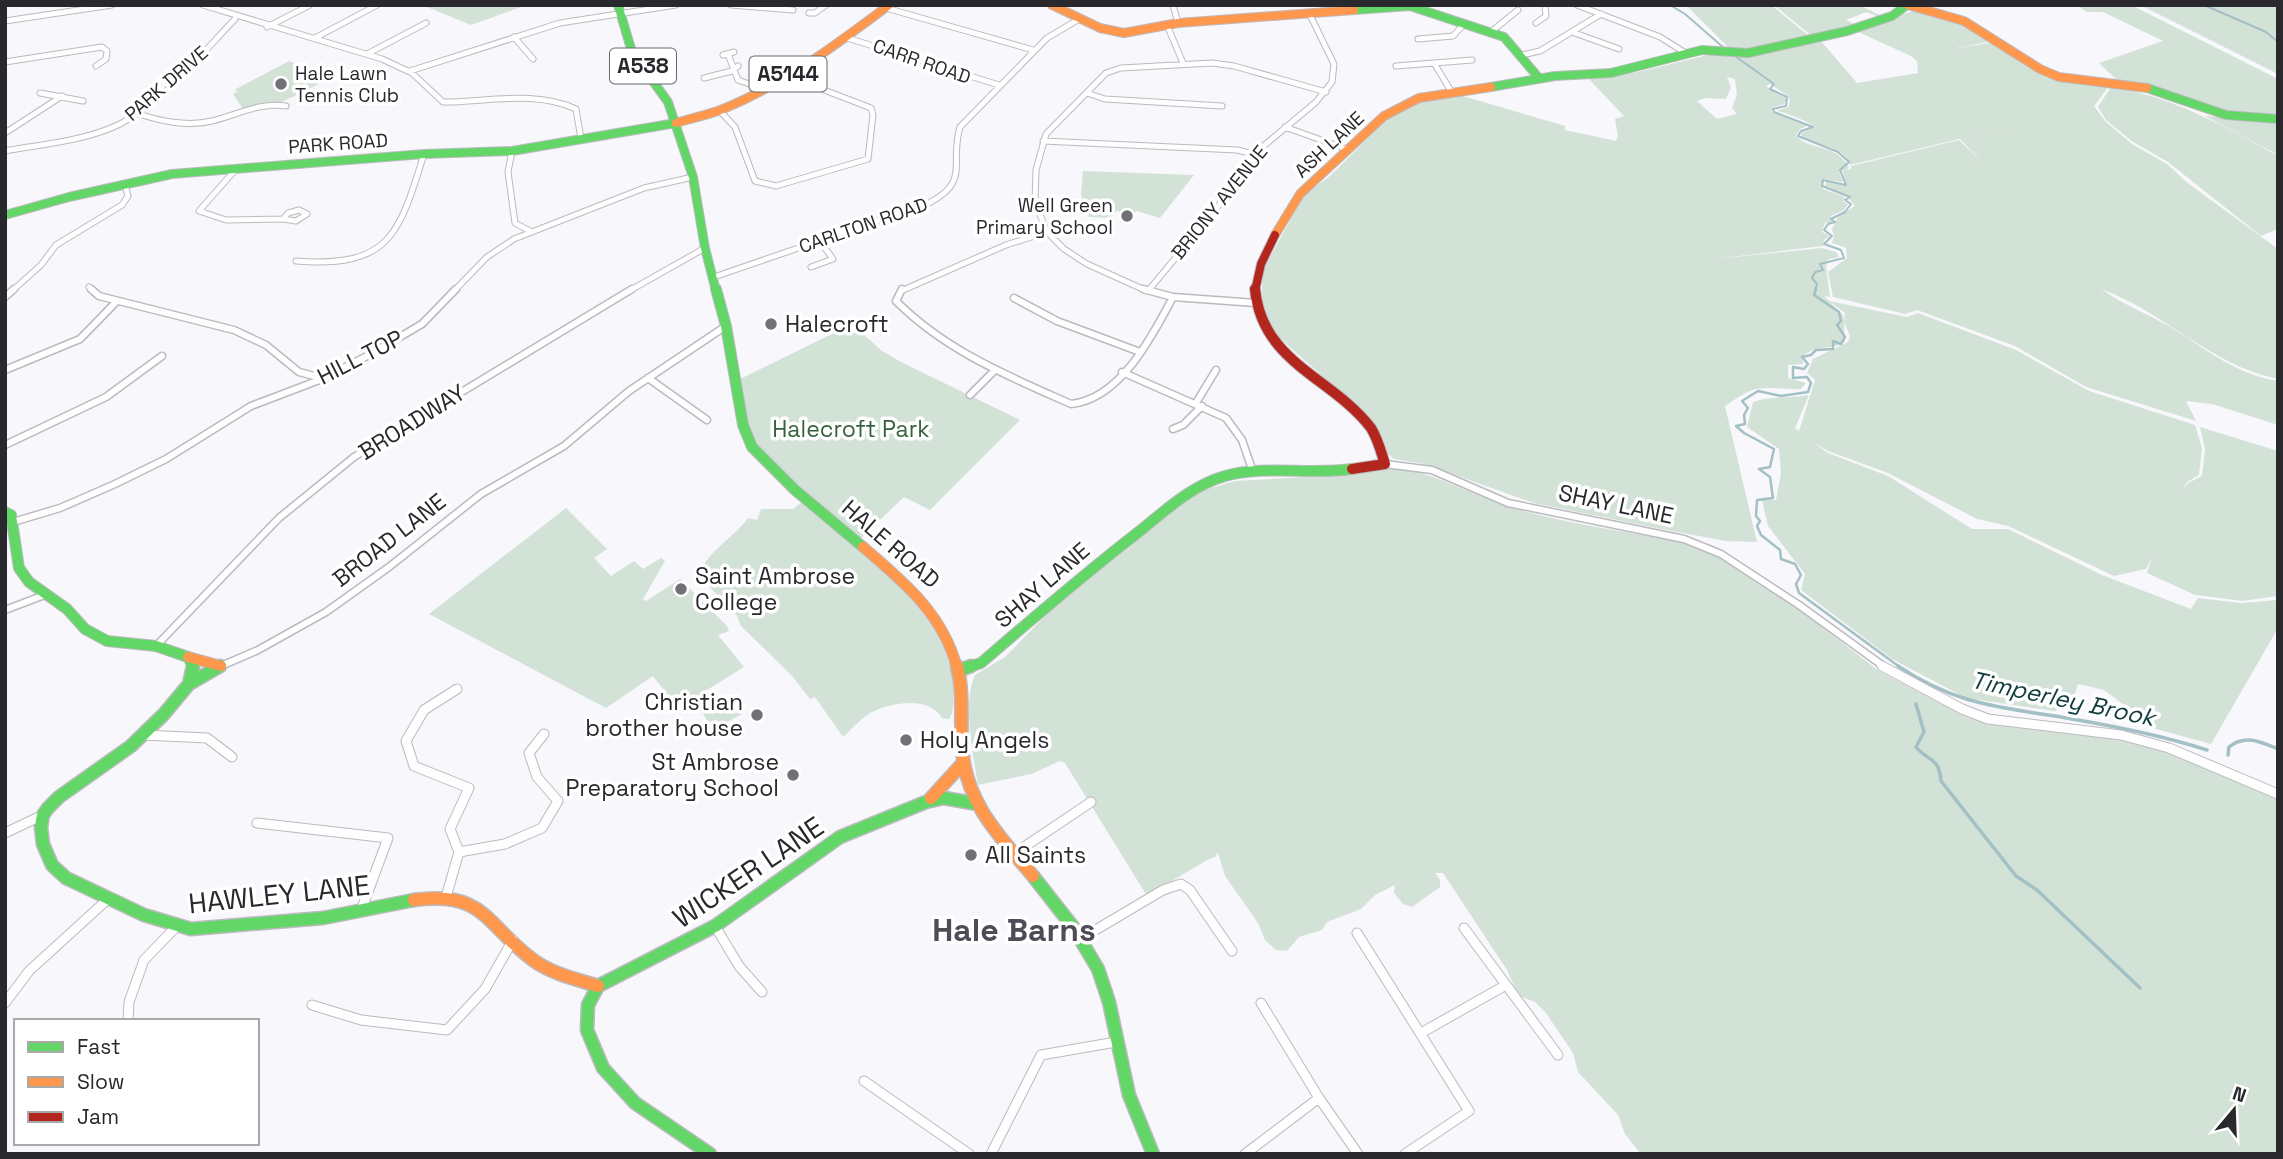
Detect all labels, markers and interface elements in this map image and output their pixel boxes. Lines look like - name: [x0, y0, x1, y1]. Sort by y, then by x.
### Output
- street label: CARR ROAD: [870, 33, 974, 90]
- street label: PARK DRIVE: [119, 40, 213, 126]
- road number: A538: [610, 48, 676, 84]
- road number: A5144: [750, 56, 826, 92]
- place label: Hale Lawn Tennis Club: [295, 61, 399, 108]
- marker: Hale Lawn Tennis Club: [273, 76, 289, 92]
- street label: ASH LANE: [1289, 106, 1370, 183]
- street label: PARK ROAD: [287, 128, 389, 159]
- street label: BRIONY AVENUE: [1166, 140, 1273, 265]
- street label: CARLTON ROAD: [795, 192, 931, 259]
- place label: Well Green Primary School: [976, 193, 1113, 240]
- marker: Well Green Primary School: [1119, 208, 1135, 224]
- place label: Halecroft: [785, 309, 889, 339]
- marker: Halecroft: [763, 316, 779, 332]
- street label: HILL TOP: [312, 323, 408, 391]
- street label: BROADWAY: [353, 377, 471, 467]
- park label: Halecroft Park: [772, 414, 930, 444]
- street label: SHAY LANE: [1556, 477, 1676, 531]
- street label: BROAD LANE: [326, 486, 452, 594]
- street label: HALE ROAD: [836, 493, 946, 595]
- street label: SHAY LANE: [988, 535, 1096, 635]
- place label: Saint Ambrose College: [695, 561, 855, 617]
- marker: Saint Ambrose College: [673, 581, 689, 597]
- water label: Timperley Brook: [1968, 664, 2161, 734]
- place label: Christian brother house: [585, 687, 743, 743]
- marker: Christian brother house: [749, 707, 765, 723]
- place label: Holy Angels: [920, 725, 1049, 755]
- marker: Holy Angels: [898, 732, 914, 748]
- place label: St Ambrose Preparatory School: [565, 747, 779, 803]
- marker: St Ambrose Preparatory School: [785, 767, 801, 783]
- street label: WICKER LANE: [666, 808, 830, 936]
- place label: All Saints: [985, 840, 1086, 870]
- marker: All Saints: [963, 847, 979, 863]
- street label: HAWLEY LANE: [187, 867, 371, 921]
- district label: Hale Barns: [932, 910, 1096, 950]
- legend: [14, 1019, 259, 1145]
- text: Fast: [77, 1033, 121, 1060]
- text: Slow: [77, 1068, 125, 1095]
- north arrow: [2199, 1075, 2269, 1145]
- text: N: [2229, 1081, 2249, 1108]
- text: Jam: [77, 1103, 119, 1130]

